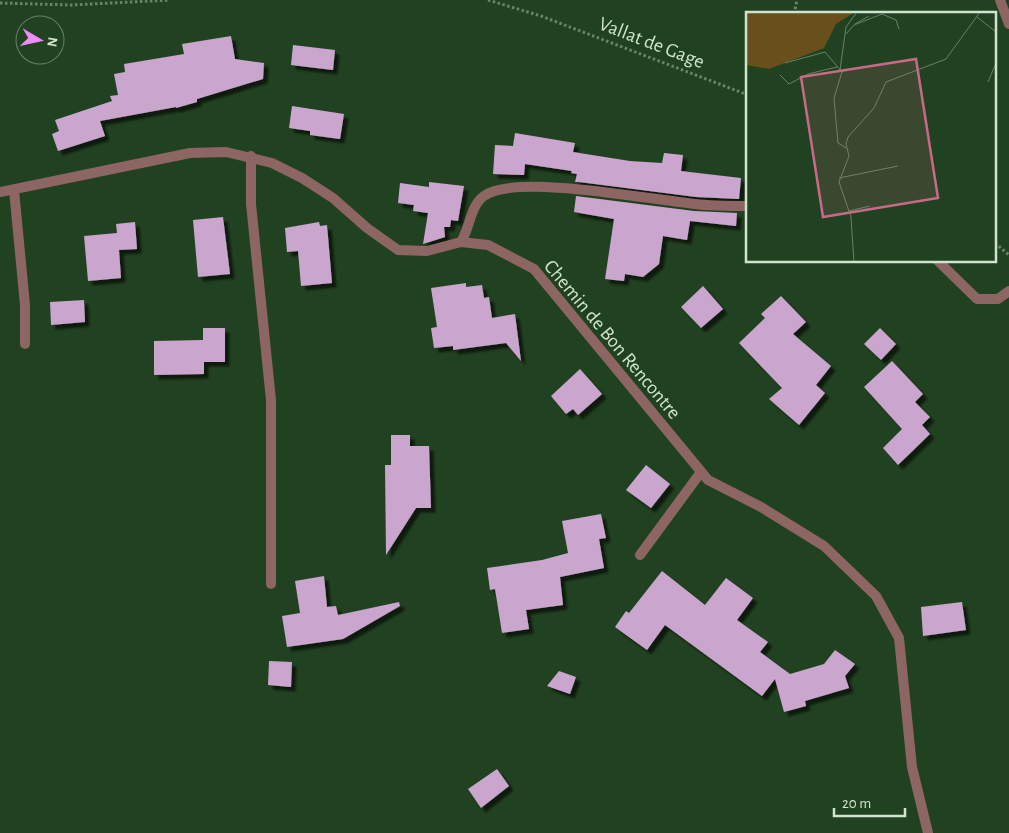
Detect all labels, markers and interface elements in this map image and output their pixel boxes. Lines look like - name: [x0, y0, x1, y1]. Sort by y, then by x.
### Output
- inset map: [746, 12, 996, 262]
- street label: Vallat de Gage: [596, 14, 707, 72]
- north arrow: [15, 15, 65, 65]
- text: N: [44, 36, 60, 48]
- street label: Chemin de Bon Rencontre: [540, 256, 684, 423]
- scale bar: [834, 786, 905, 818]
- text: 20 m: [842, 796, 871, 811]

